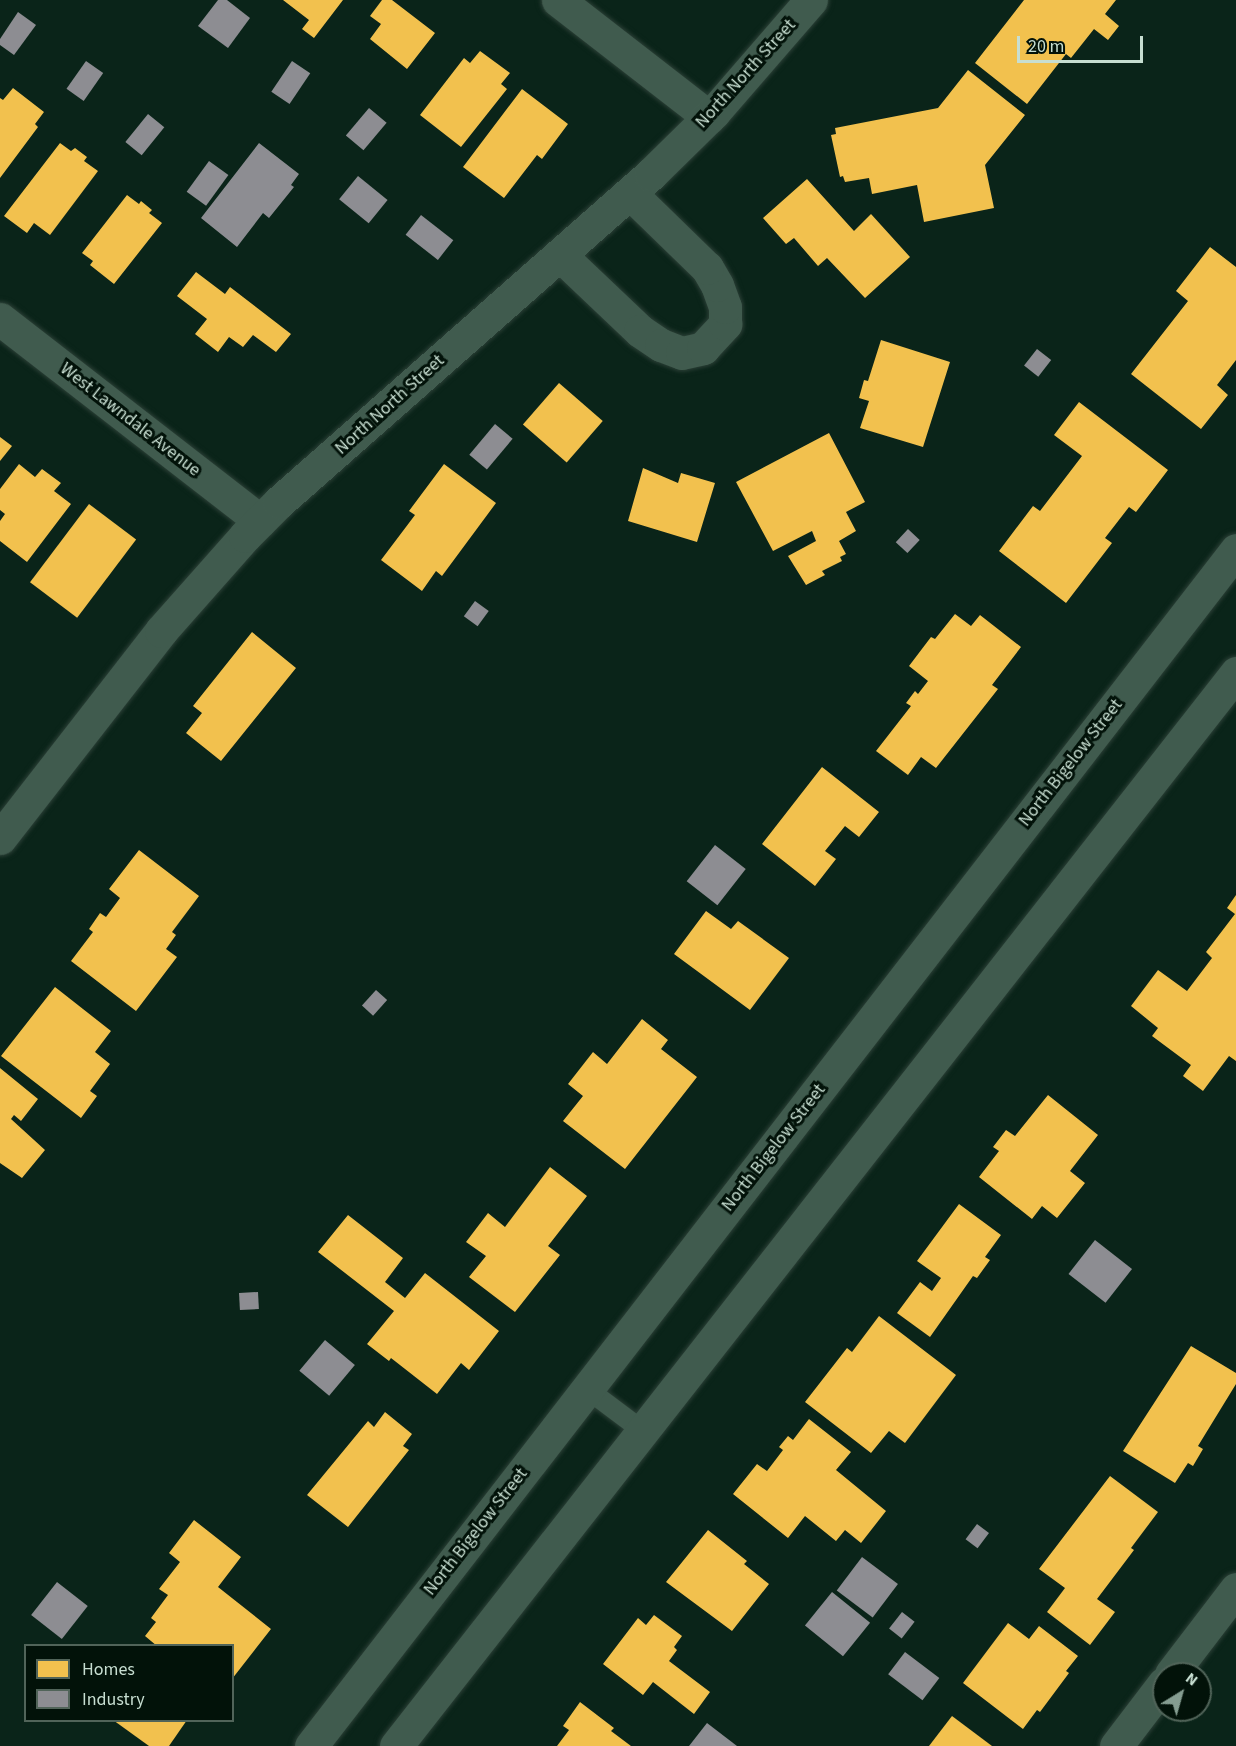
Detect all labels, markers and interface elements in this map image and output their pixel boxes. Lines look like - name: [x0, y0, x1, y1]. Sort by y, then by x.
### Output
- street label: North North Street: [691, 15, 801, 133]
- scale bar: [1020, 24, 1146, 62]
- text: 20 m: [1028, 34, 1064, 59]
- street label: North North Street: [331, 350, 449, 460]
- street label: West Lawndale Avenue: [56, 358, 204, 482]
- street label: North Bigelow Street: [1015, 695, 1127, 831]
- street label: North Bigelow Street: [718, 1080, 830, 1216]
- street label: North Bigelow Street: [420, 1464, 532, 1600]
- legend: [24, 1644, 234, 1722]
- text: Homes: [82, 1657, 135, 1682]
- north arrow: [1152, 1662, 1212, 1722]
- text: N: [1181, 1667, 1202, 1691]
- text: Industry: [82, 1687, 145, 1712]

